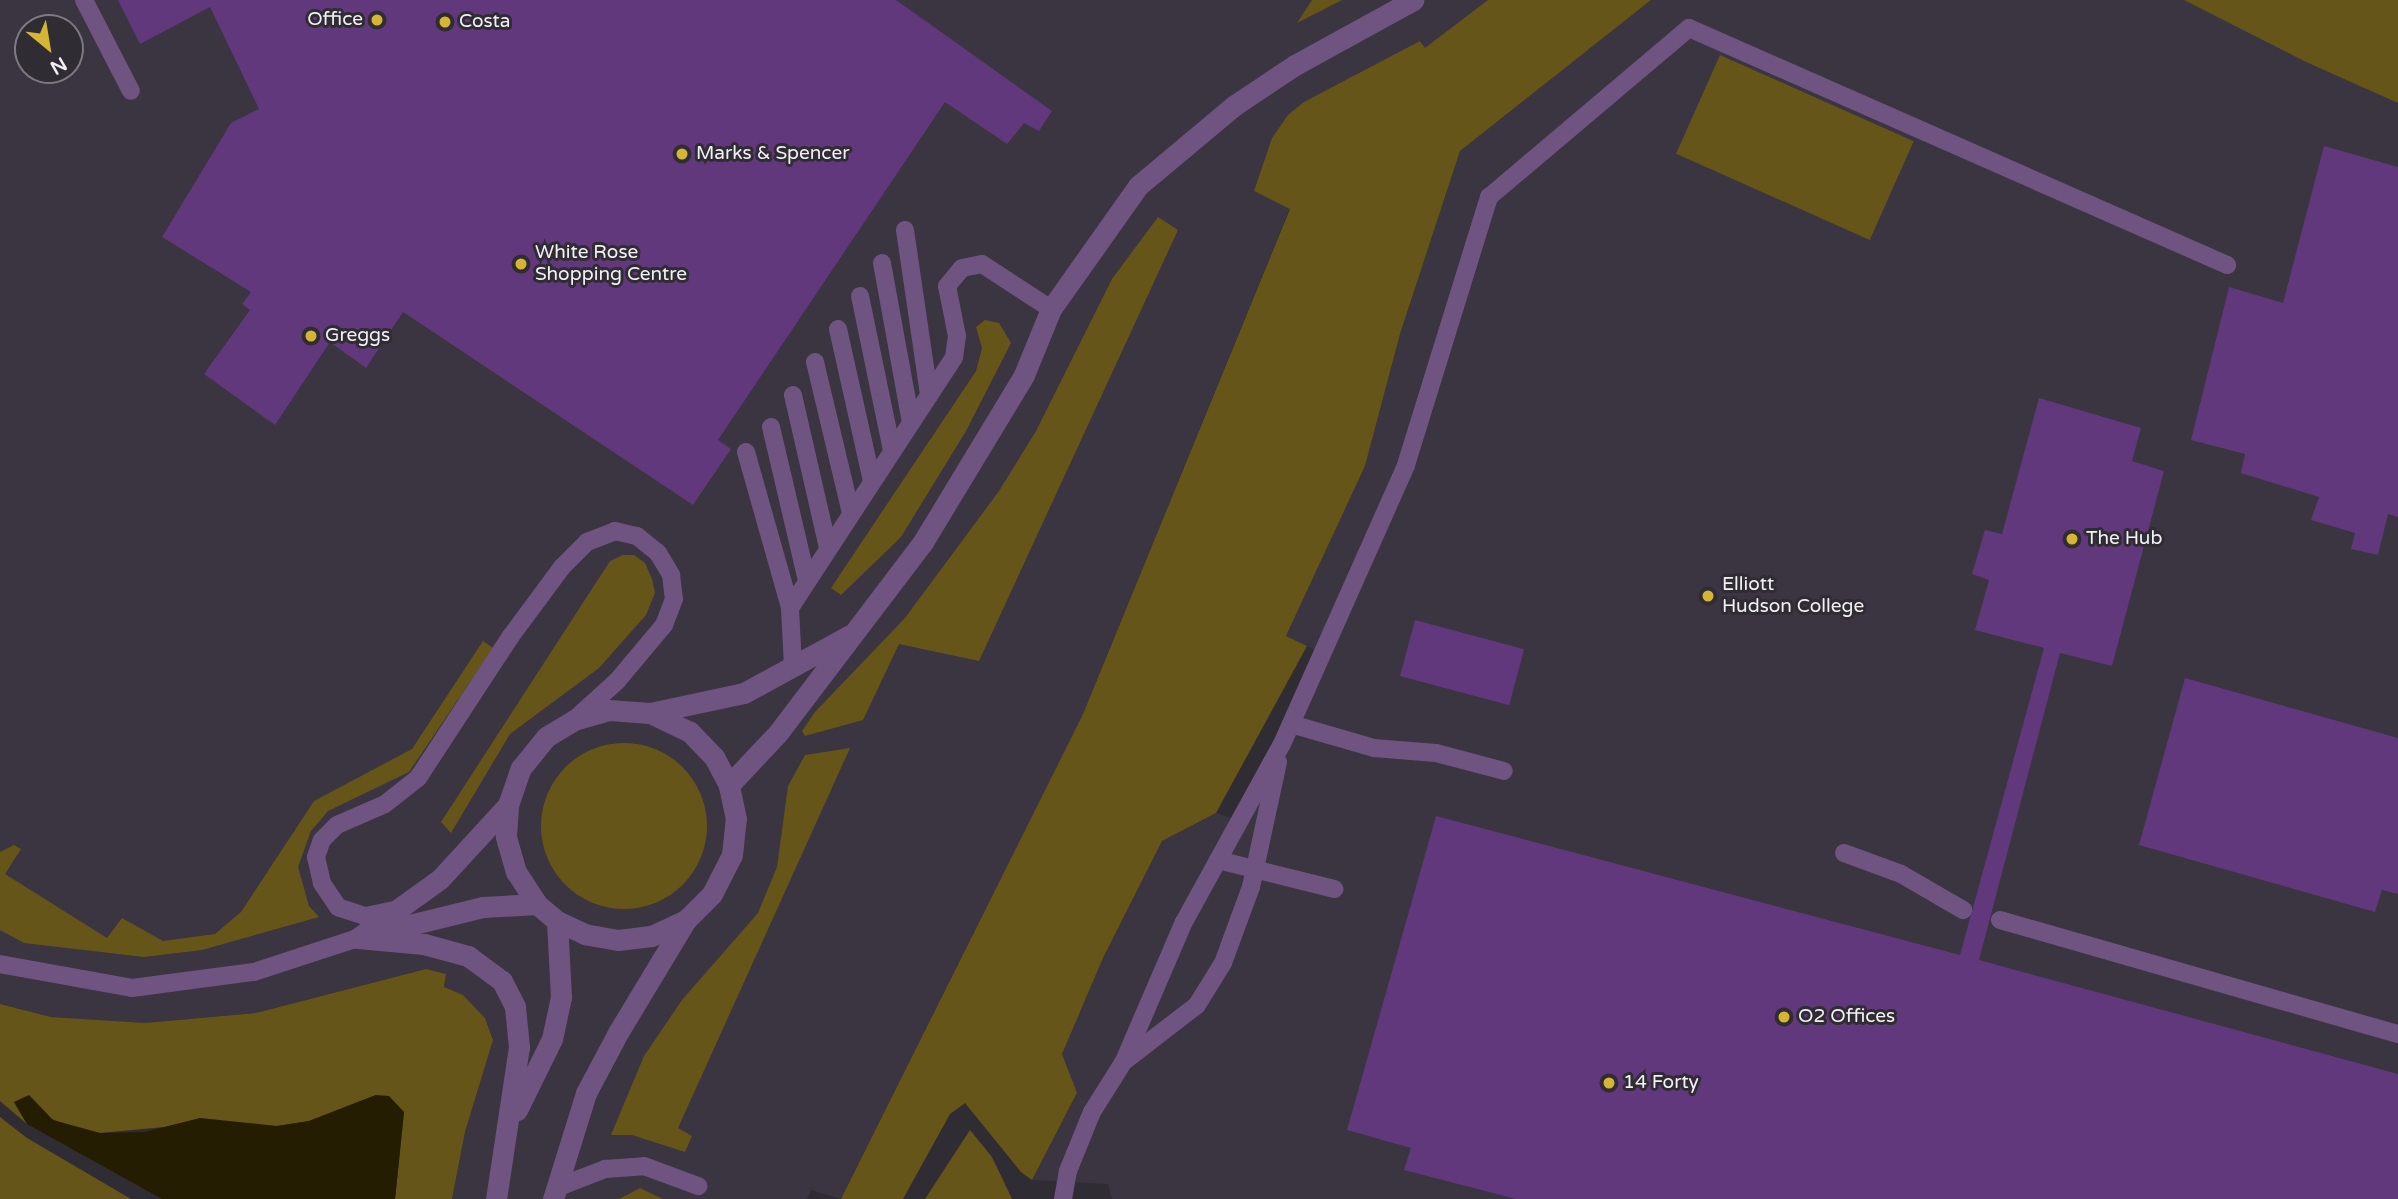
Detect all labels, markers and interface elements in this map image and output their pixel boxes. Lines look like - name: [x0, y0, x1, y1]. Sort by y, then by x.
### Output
- place label: Office: [307, 9, 363, 31]
- place label: Costa: [459, 11, 510, 33]
- marker: Office: [369, 12, 385, 28]
- north arrow: [14, 14, 84, 84]
- marker: Costa: [437, 14, 453, 30]
- text: N: [46, 52, 71, 79]
- place label: Marks & Spencer: [696, 143, 849, 165]
- marker: Marks & Spencer: [674, 146, 690, 162]
- place label: White Rose Shopping Centre: [535, 242, 687, 286]
- marker: White Rose Shopping Centre: [513, 256, 529, 272]
- place label: Greggs: [325, 325, 390, 347]
- marker: Greggs: [303, 328, 319, 344]
- place label: The Hub: [2086, 528, 2162, 550]
- marker: The Hub: [2064, 531, 2080, 547]
- place label: Elliott Hudson College: [1722, 574, 1864, 618]
- marker: Elliott Hudson College: [1700, 588, 1716, 604]
- place label: O2 Offices: [1798, 1006, 1895, 1028]
- marker: O2 Offices: [1776, 1009, 1792, 1025]
- place label: 14 Forty: [1623, 1072, 1699, 1094]
- marker: 14 Forty: [1601, 1075, 1617, 1091]

